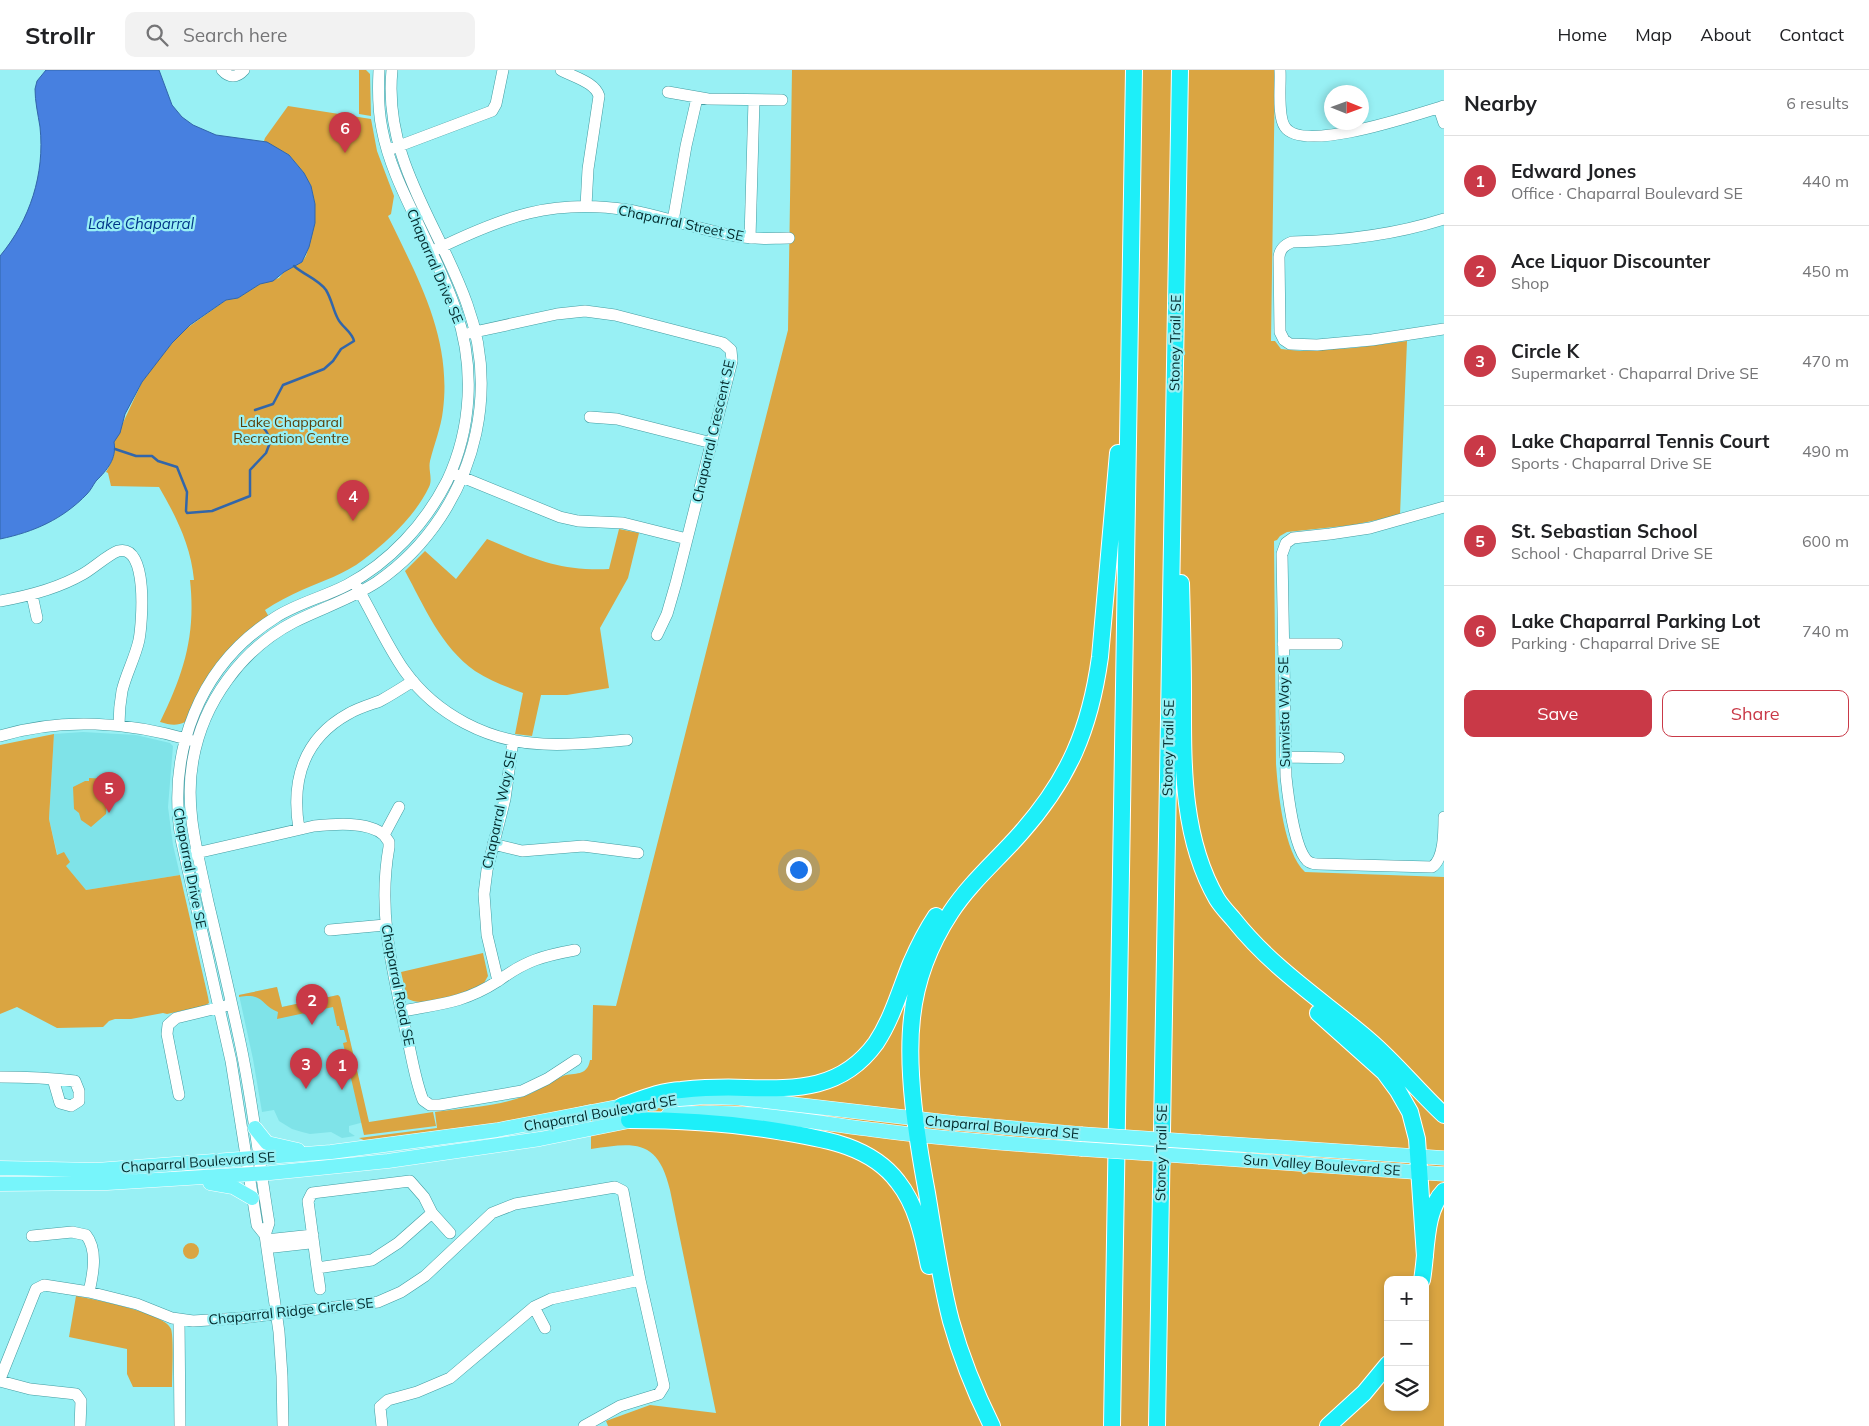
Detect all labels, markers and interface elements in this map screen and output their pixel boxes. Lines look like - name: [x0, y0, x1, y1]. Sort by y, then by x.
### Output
- search box: [125, 12, 475, 57]
- text: Strollr: [25, 20, 95, 50]
- icon: search: [143, 21, 171, 49]
- text: Search here: [183, 23, 287, 47]
- text: Home: [1557, 23, 1607, 46]
- text: Map: [1635, 23, 1672, 46]
- text: About: [1700, 23, 1751, 46]
- text: Contact: [1779, 23, 1844, 46]
- north arrow: [1324, 85, 1369, 130]
- text: Nearby: [1464, 90, 1537, 116]
- text: 6 results: [1786, 93, 1849, 113]
- pin: 6: [329, 112, 361, 153]
- text: Edward Jones: [1511, 159, 1636, 183]
- text: 1: [1475, 171, 1485, 191]
- text: 440 m: [1802, 171, 1849, 191]
- text: Office · Chaparral Boulevard SE: [1511, 183, 1743, 203]
- street label: Chaparral Street SE: [617, 201, 745, 245]
- street label: Chaparral Drive SE: [403, 206, 467, 326]
- water label: Lake Chaparral: [88, 214, 195, 233]
- text: Ace Liquor Discounter: [1511, 249, 1710, 273]
- text: 2: [1475, 261, 1485, 281]
- text: 450 m: [1802, 261, 1849, 281]
- text: Shop: [1511, 273, 1549, 293]
- street label: Stoney Trail SE: [1165, 295, 1185, 391]
- text: Circle K: [1511, 339, 1579, 363]
- text: 3: [1475, 351, 1485, 371]
- text: 470 m: [1802, 351, 1849, 371]
- street label: Chaparral Crescent SE: [688, 358, 738, 504]
- text: Supermarket · Chaparral Drive SE: [1511, 363, 1759, 383]
- park label: Lake Chapparal Recreation Centre: [233, 413, 349, 447]
- text: Lake Chaparral Tennis Court: [1511, 429, 1769, 453]
- text: 4: [1475, 441, 1485, 461]
- text: 490 m: [1802, 441, 1849, 461]
- text: Sports · Chaparral Drive SE: [1511, 453, 1712, 473]
- pin: 4: [337, 480, 369, 521]
- text: St. Sebastian School: [1511, 519, 1698, 543]
- text: 5: [1475, 531, 1485, 551]
- text: 600 m: [1802, 531, 1849, 551]
- text: School · Chaparral Drive SE: [1511, 543, 1713, 563]
- text: Lake Chaparral Parking Lot: [1511, 609, 1760, 633]
- text: 6: [1475, 621, 1485, 641]
- text: 740 m: [1802, 621, 1849, 641]
- text: Parking · Chaparral Drive SE: [1511, 633, 1720, 653]
- street label: Sunvista Way SE: [1274, 657, 1294, 767]
- button: Save: [1464, 690, 1652, 737]
- button: Share: [1662, 690, 1849, 737]
- street label: Stoney Trail SE: [1158, 700, 1178, 796]
- street label: Chaparral Way SE: [478, 750, 520, 870]
- pin: 5: [93, 772, 125, 813]
- street label: Chaparral Drive SE: [169, 806, 211, 930]
- your location: [786, 857, 812, 883]
- street label: Chaparral Road SE: [377, 923, 419, 1047]
- pin: 2: [296, 984, 328, 1025]
- pin: 3: [290, 1048, 322, 1089]
- pin: 1: [326, 1049, 358, 1090]
- street label: Chaparral Boulevard SE: [522, 1091, 678, 1135]
- street label: Stoney Trail SE: [1151, 1105, 1171, 1201]
- street label: Chaparral Boulevard SE: [924, 1111, 1080, 1143]
- street label: Chaparral Boulevard SE: [120, 1148, 276, 1176]
- street label: Sun Valley Boulevard SE: [1243, 1151, 1401, 1179]
- map controls: [1384, 1276, 1429, 1411]
- button: +: [1384, 1276, 1429, 1321]
- street label: Chaparral Ridge Circle SE: [208, 1293, 374, 1329]
- button: −: [1384, 1321, 1429, 1366]
- button: layers: [1384, 1366, 1429, 1411]

